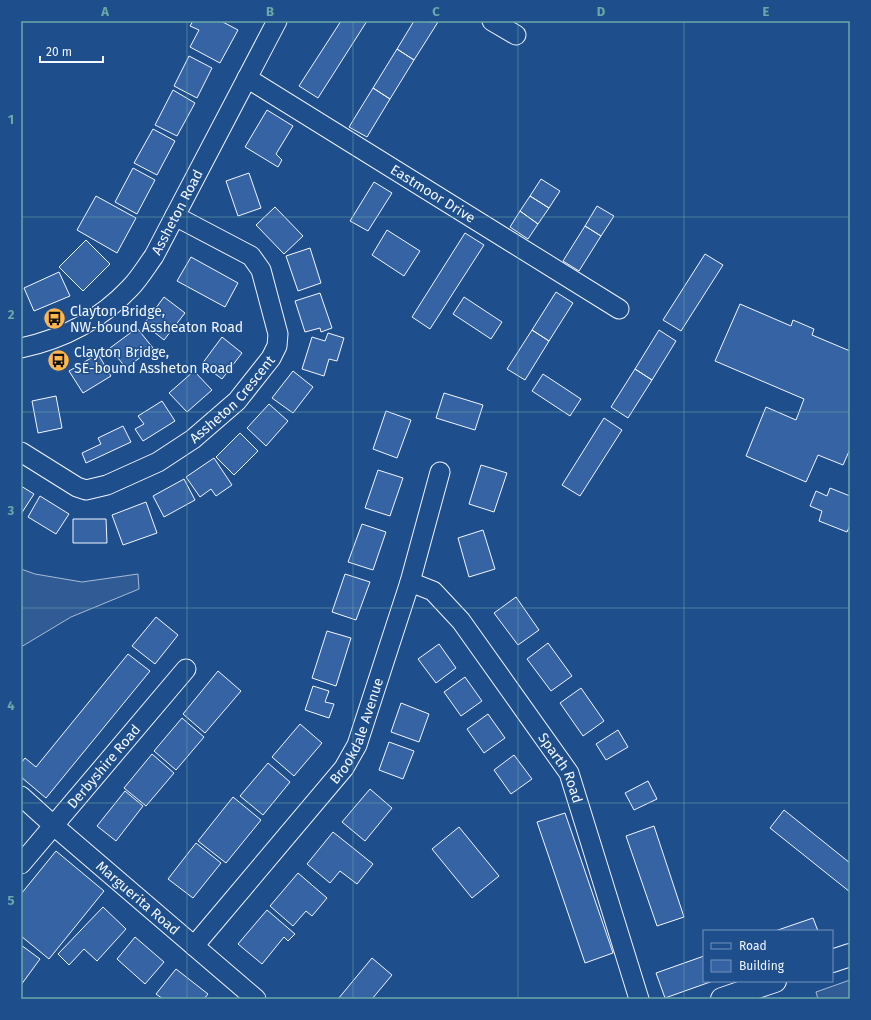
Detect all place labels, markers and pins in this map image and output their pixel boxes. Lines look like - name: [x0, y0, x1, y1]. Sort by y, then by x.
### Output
- place label: Clayton Bridge, NW-bound Assheaton Road: [70, 303, 243, 336]
- bus stop icon: Clayton Bridge, NW-bound Assheaton Road: [42, 306, 68, 332]
- place label: Clayton Bridge, SE-bound Assheton Road: [74, 344, 233, 377]
- bus stop icon: Clayton Bridge, SE-bound Assheton Road: [45, 347, 71, 373]

